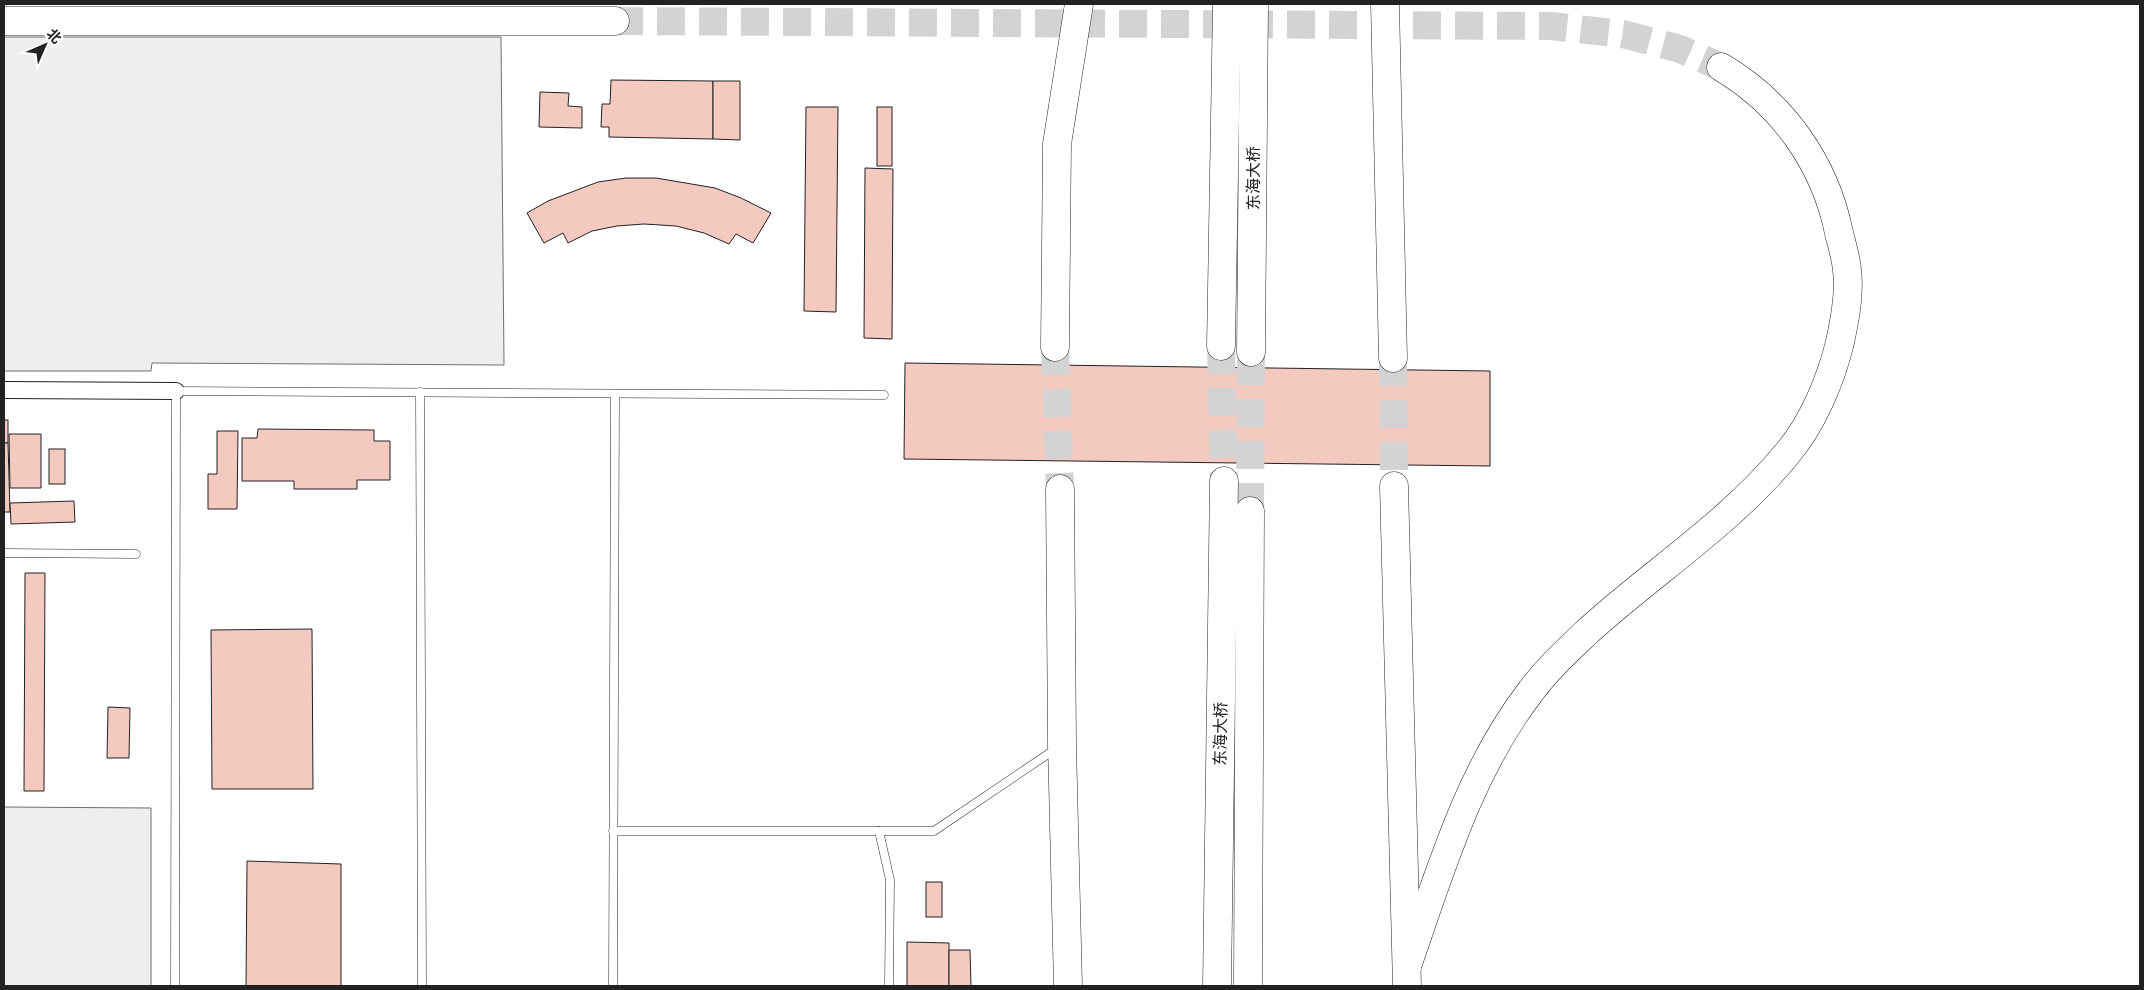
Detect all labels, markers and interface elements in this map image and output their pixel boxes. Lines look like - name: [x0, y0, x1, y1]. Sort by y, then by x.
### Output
- north arrow: [20, 20, 70, 70]
- text: 北: [44, 25, 65, 46]
- street label: 东海大桥: [1244, 146, 1263, 210]
- street label: 东海大桥: [1210, 702, 1231, 766]

